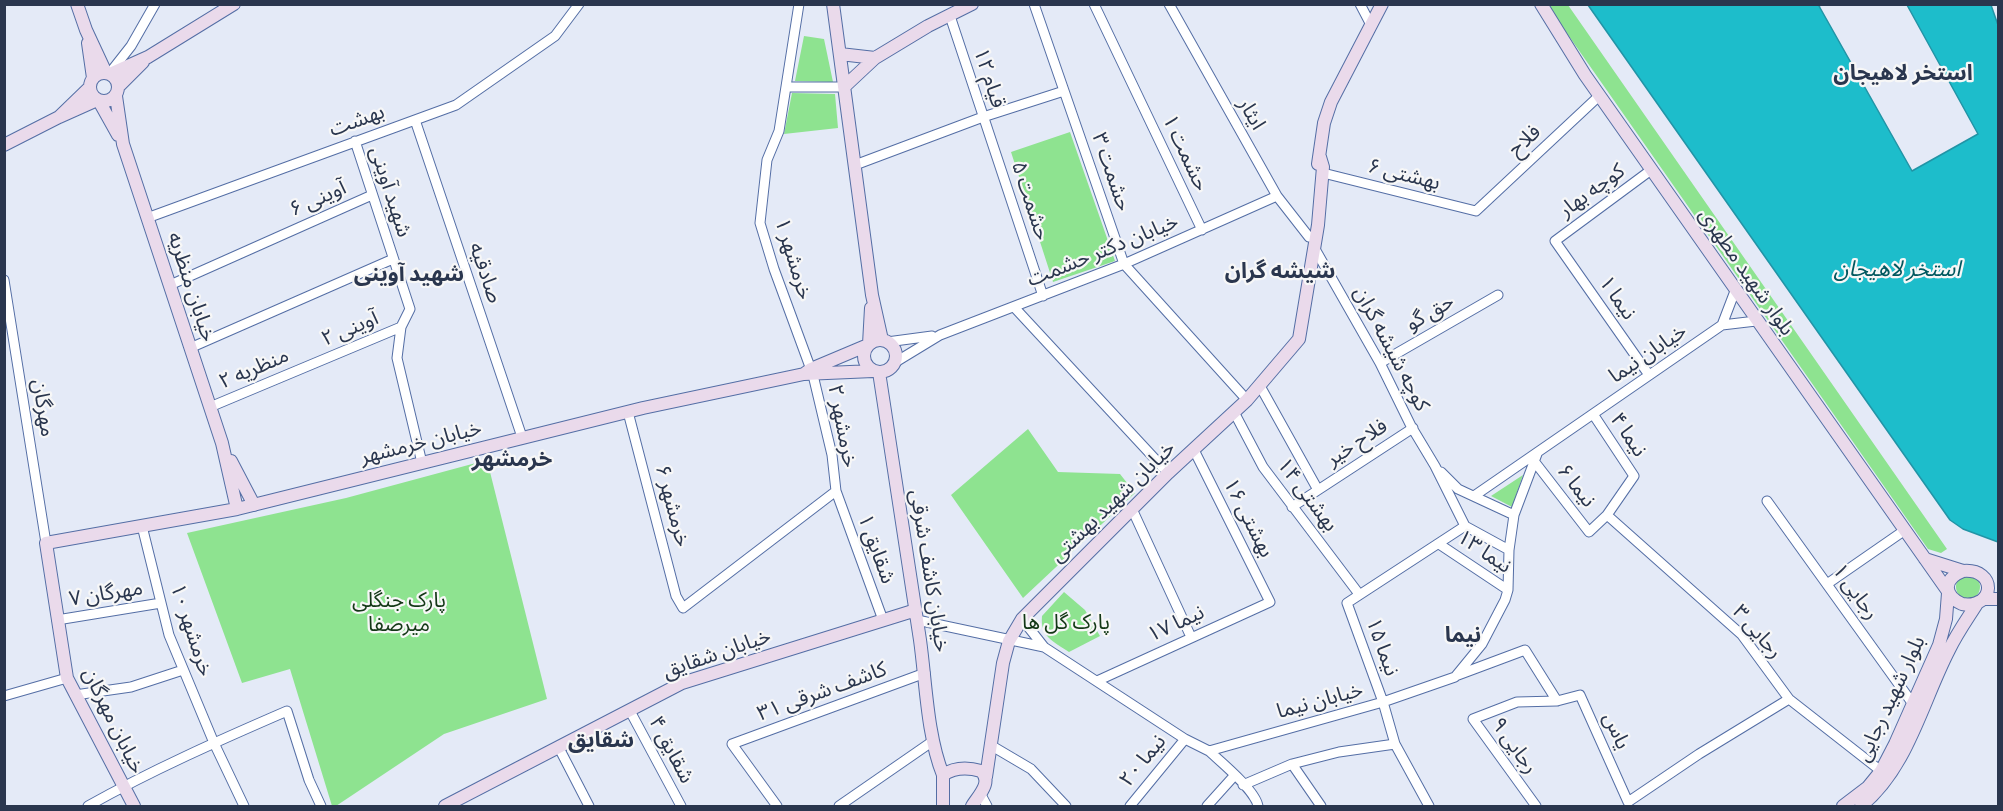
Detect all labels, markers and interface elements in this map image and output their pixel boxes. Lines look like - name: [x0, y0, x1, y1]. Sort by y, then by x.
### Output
- street label: قیام ۱۲: [967, 45, 1011, 111]
- district label: استخر لاهیجان: [1833, 61, 1973, 87]
- street label: ایثار: [1232, 93, 1270, 135]
- street label: بهشت: [326, 99, 388, 143]
- street label: حشمت ۱: [1156, 111, 1214, 195]
- street label: فلاح: [1503, 120, 1547, 162]
- street label: حشمت ۳: [1086, 129, 1136, 215]
- street label: شهید آوینی: [364, 144, 416, 240]
- street label: بهشتی ۶: [1365, 154, 1443, 196]
- street label: حشمت ۵: [1005, 158, 1055, 244]
- street label: کوچه بهار: [1554, 159, 1630, 223]
- street label: آوینی ۶: [286, 175, 350, 223]
- street label: بلوار شهید مطهری: [1693, 203, 1799, 341]
- street label: خیابان دکتر حشمت: [1024, 209, 1182, 293]
- street label: خرمشهر ۱: [769, 215, 817, 303]
- street label: خیابان منظریه: [161, 229, 221, 345]
- street label: صادقیه: [463, 239, 507, 307]
- water label: استخر لاهیجان: [1834, 257, 1960, 283]
- district label: شیشه گران: [1225, 259, 1335, 285]
- district label: شهید آوینی: [354, 262, 464, 288]
- street label: نیما ۱: [1593, 271, 1641, 325]
- street label: کوچه شیشه گران: [1348, 282, 1434, 416]
- street label: حق گو: [1401, 289, 1459, 337]
- street label: آوینی ۲: [318, 306, 382, 352]
- street label: خیابان نیما: [1604, 319, 1692, 389]
- street label: منظریه ۲: [215, 343, 293, 395]
- street label: مهرگان: [26, 377, 60, 439]
- street label: خرمشهر ۲: [822, 382, 862, 470]
- street label: نیما ۴: [1604, 408, 1652, 462]
- street label: فلاح خیر: [1322, 414, 1392, 472]
- street label: خیابان خرمشهر: [358, 416, 484, 470]
- street label: خیابان شهید بهشتی: [1045, 436, 1181, 568]
- district label: خرمشهر: [472, 447, 552, 473]
- street label: بهشتی ۱۴: [1271, 453, 1343, 537]
- street label: نیما ۶: [1551, 459, 1601, 513]
- street label: خرمشهر ۶: [649, 462, 695, 550]
- street label: بهشتی ۱۶: [1217, 474, 1279, 562]
- street label: خیابان کاشف شرقی: [904, 488, 954, 654]
- street label: شقایق ۱: [852, 511, 900, 587]
- street label: نیما ۱۳: [1452, 525, 1516, 579]
- street label: رجایی ۱: [1826, 559, 1884, 625]
- street label: مهرگان ۷: [67, 576, 145, 612]
- street label: خرمشهر ۱۰: [164, 580, 218, 680]
- park label: پارک جنگلی میرصفا: [352, 588, 446, 638]
- street label: نیما ۱۷: [1144, 600, 1208, 648]
- street label: رجایی ۳: [1727, 600, 1787, 664]
- park label: پارک گل ها: [1022, 610, 1110, 636]
- street label: نیما ۱۵: [1360, 615, 1404, 679]
- district label: نیما: [1445, 623, 1481, 649]
- street label: خیابان شقایق: [660, 624, 774, 684]
- street label: بلوار شهید رجایی: [1851, 632, 1931, 766]
- street label: کاشف شرقی ۳۱: [754, 657, 890, 727]
- street label: خیابان مهرگان: [76, 664, 150, 778]
- street label: خیابان نیما: [1274, 677, 1366, 725]
- street label: یاس: [1597, 709, 1635, 753]
- street label: شقایق ۴: [643, 712, 699, 788]
- street label: رجایی ۹: [1485, 713, 1543, 779]
- district label: شقایق: [568, 728, 634, 754]
- street label: نیما ۲۰: [1114, 730, 1172, 792]

